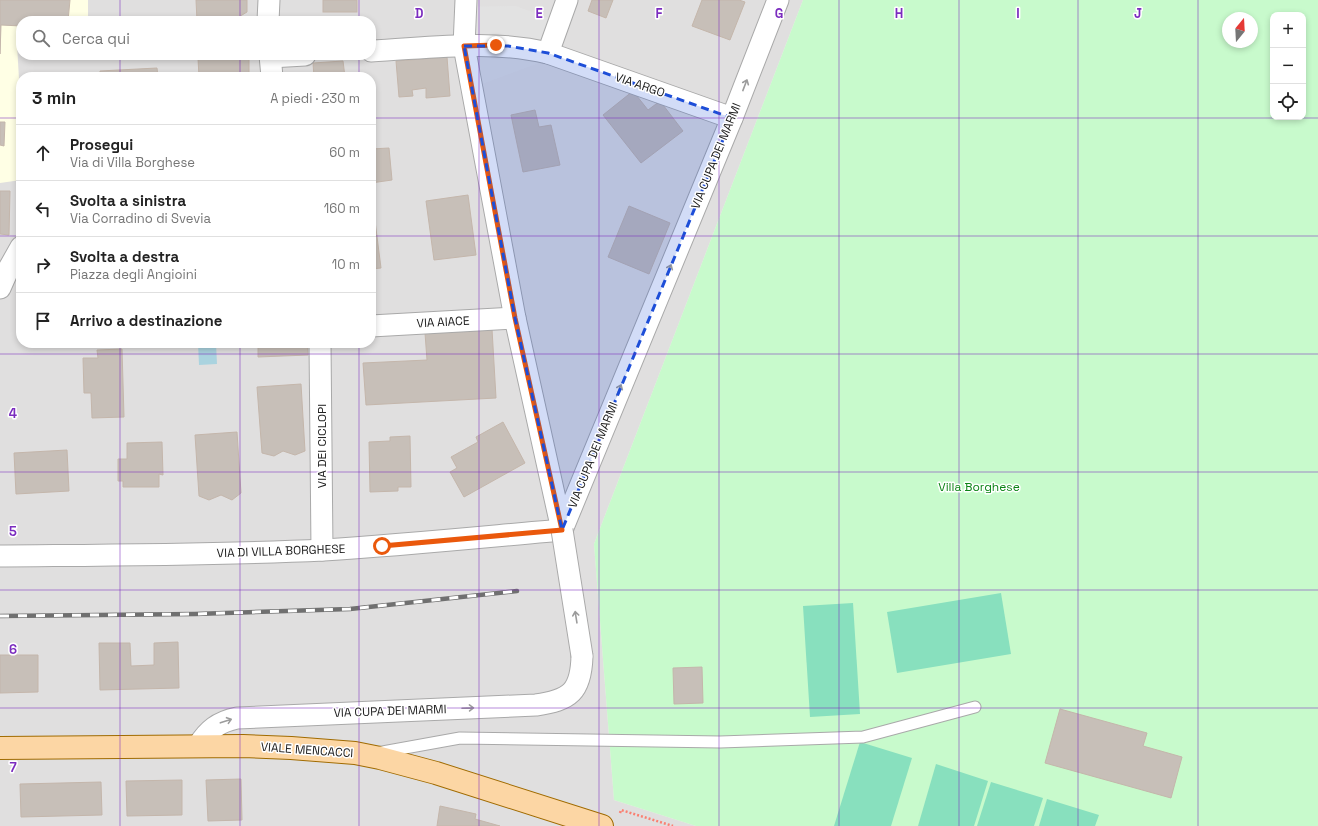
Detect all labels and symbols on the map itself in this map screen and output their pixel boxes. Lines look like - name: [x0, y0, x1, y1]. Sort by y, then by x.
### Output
- text: D: [415, 5, 424, 22]
- text: E: [535, 5, 543, 22]
- text: F: [656, 5, 663, 22]
- text: G: [775, 5, 783, 22]
- text: H: [895, 5, 903, 22]
- text: I: [1016, 5, 1020, 22]
- text: J: [1134, 5, 1142, 22]
- north arrow: [1222, 12, 1258, 48]
- route end: [487, 36, 505, 54]
- street label: VIA ARGO: [613, 69, 667, 101]
- one-way arrow: [742, 79, 749, 91]
- street label: VIA CUPA DEI MARMI: [687, 101, 745, 211]
- one-way arrow: [666, 264, 673, 276]
- street label: VIA AIACE: [416, 313, 470, 331]
- one-way arrow: [616, 385, 624, 397]
- street label: VIA CUPA DEI MARMI: [564, 400, 622, 510]
- street label: VIA DEI CICLOPI: [314, 404, 330, 488]
- text: 4: [9, 405, 17, 422]
- park label: Villa Borghese: [938, 479, 1020, 495]
- text: 5: [9, 523, 17, 540]
- route start: [373, 537, 391, 555]
- street label: VIA DI VILLA BORGHESE: [216, 541, 346, 561]
- one-way arrow: [572, 611, 580, 624]
- text: 6: [9, 641, 17, 658]
- street label: VIA CUPA DEI MARMI: [333, 701, 447, 721]
- one-way arrow: [461, 704, 474, 712]
- one-way arrow: [220, 717, 233, 724]
- street label: VIALE MENCACCI: [260, 739, 354, 761]
- text: 7: [9, 759, 17, 776]

